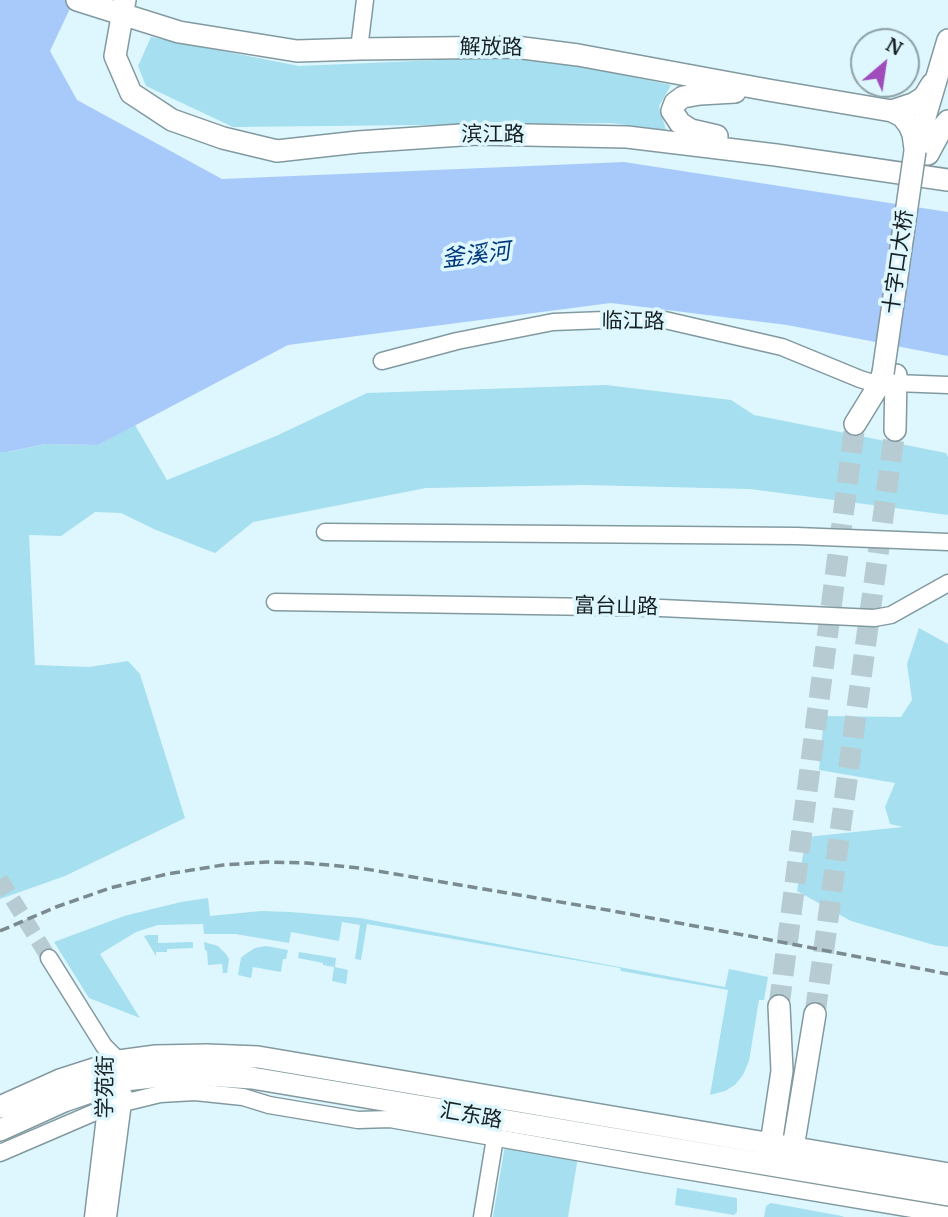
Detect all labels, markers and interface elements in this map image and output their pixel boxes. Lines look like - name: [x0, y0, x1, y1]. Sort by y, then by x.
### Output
- north arrow: [850, 28, 920, 98]
- text: N: [882, 32, 907, 61]
- street label: 解放路: [459, 35, 523, 61]
- street label: 滨江路: [462, 122, 524, 148]
- street label: 十字口大桥: [879, 208, 919, 316]
- water label: 釜溪河: [440, 238, 512, 274]
- street label: 临江路: [601, 309, 665, 335]
- street label: 富台山路: [574, 594, 658, 620]
- street label: 学苑街: [93, 1055, 119, 1119]
- street label: 汇东路: [438, 1098, 504, 1134]

